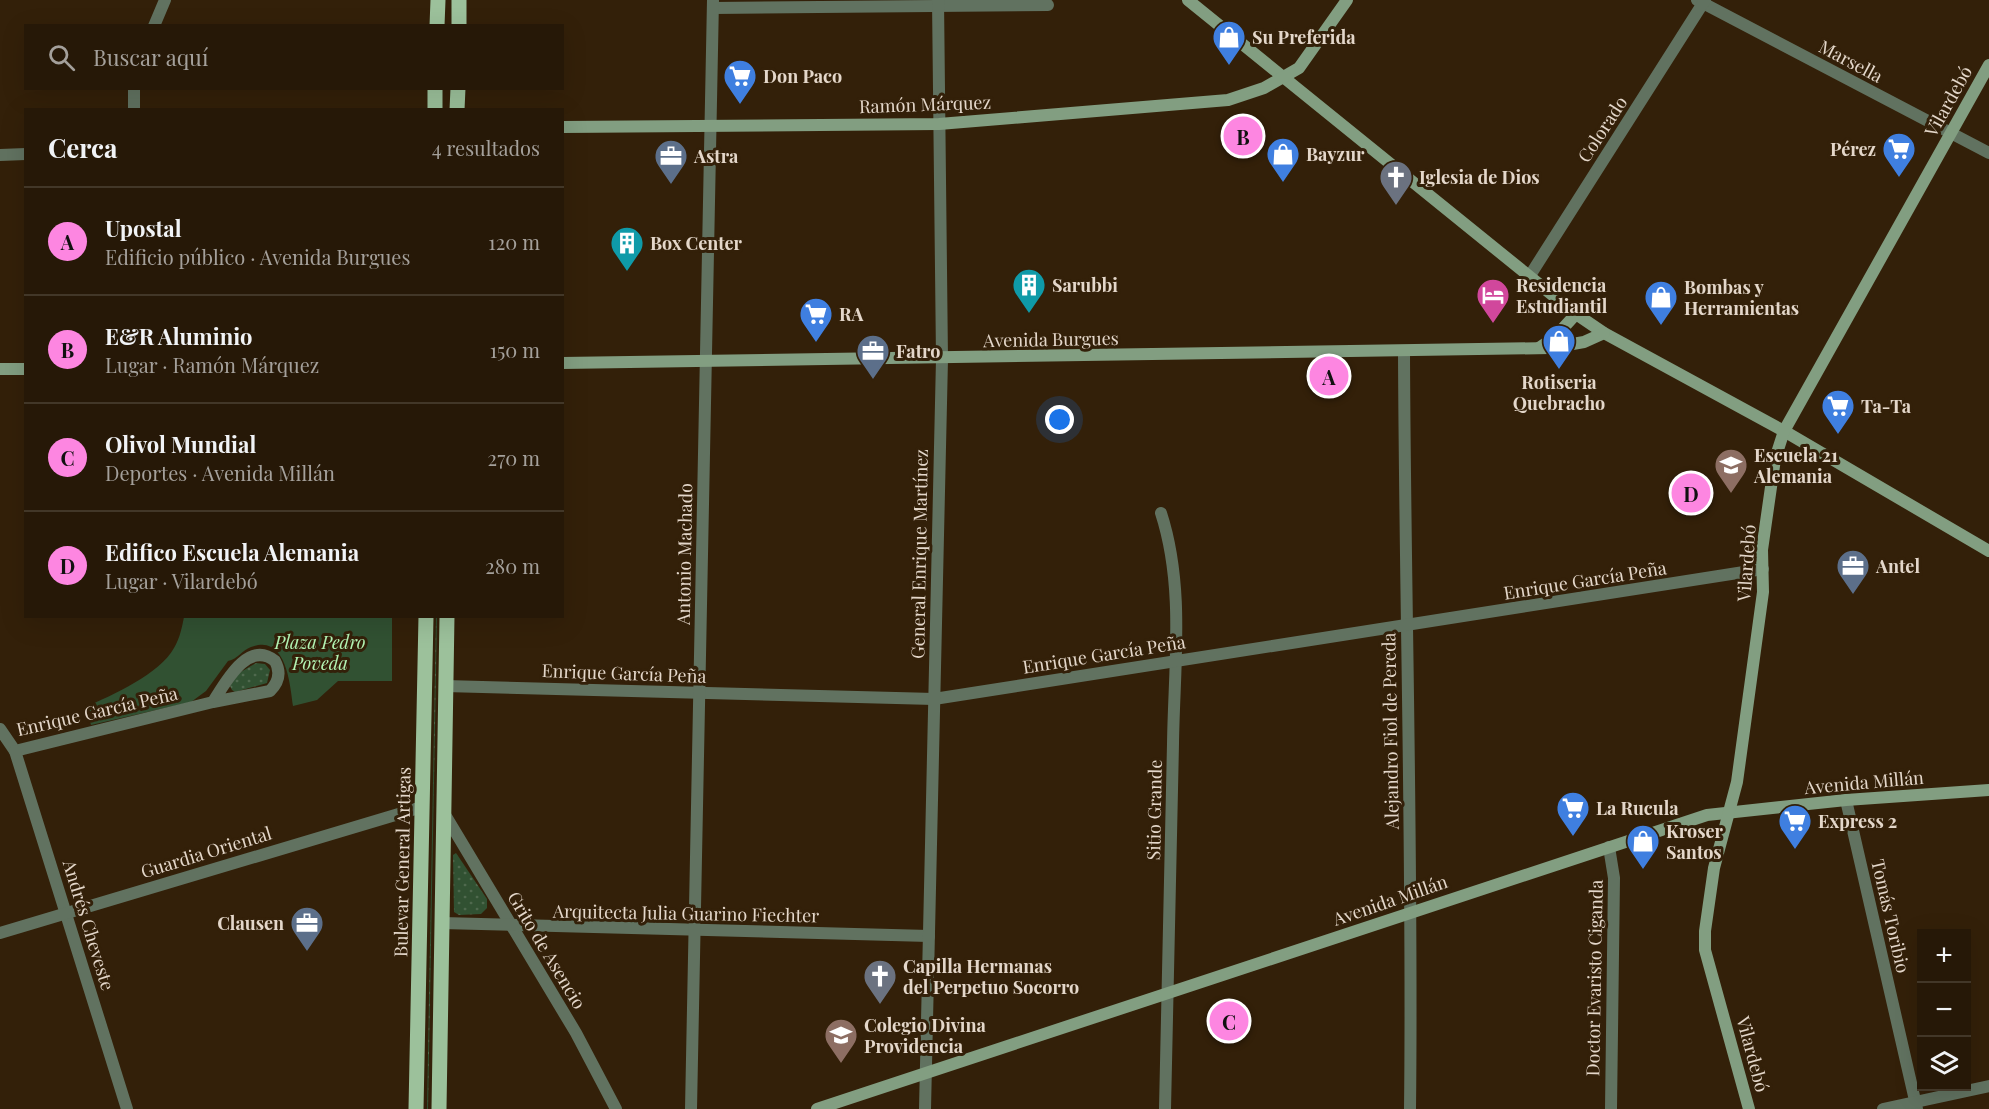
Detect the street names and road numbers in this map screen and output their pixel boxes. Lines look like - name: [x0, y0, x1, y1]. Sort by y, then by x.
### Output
- street label: Marsella: [1815, 34, 1887, 88]
- street label: Vilardebó: [1918, 61, 1977, 142]
- street label: Ramón Márquez: [859, 90, 991, 118]
- street label: Colorado: [1572, 91, 1632, 167]
- street label: Avenida Burgues: [982, 326, 1119, 352]
- street label: General Enrique Martínez: [905, 449, 933, 659]
- street label: Antonio Machado: [671, 483, 697, 626]
- street label: Vilardebó: [1731, 523, 1761, 603]
- street label: Enrique García Peña: [1502, 555, 1668, 605]
- street label: Enrique García Peña: [1021, 629, 1187, 679]
- street label: Alejandro Fiol de Pereda: [1376, 632, 1404, 831]
- street label: Enrique García Peña: [541, 658, 707, 688]
- street label: Enrique García Peña: [14, 681, 180, 741]
- street label: Sitio Grande: [1141, 759, 1167, 861]
- street label: Avenida Millán: [1802, 765, 1925, 799]
- street label: Bulevar General Artigas: [388, 767, 416, 957]
- street label: Guardia Oriental: [138, 821, 274, 883]
- street label: Andrés Cheveste: [57, 856, 120, 993]
- street label: Tomás Toribio: [1866, 857, 1916, 975]
- street label: Avenida Millán: [1329, 869, 1451, 931]
- street label: Doctor Evaristo Ciganda: [1580, 879, 1608, 1077]
- street label: Grito de Asencio: [502, 887, 592, 1013]
- street label: Arquitecta Julia Guarino Fiechter: [552, 899, 819, 927]
- street label: Vilardebó: [1731, 1013, 1775, 1095]

